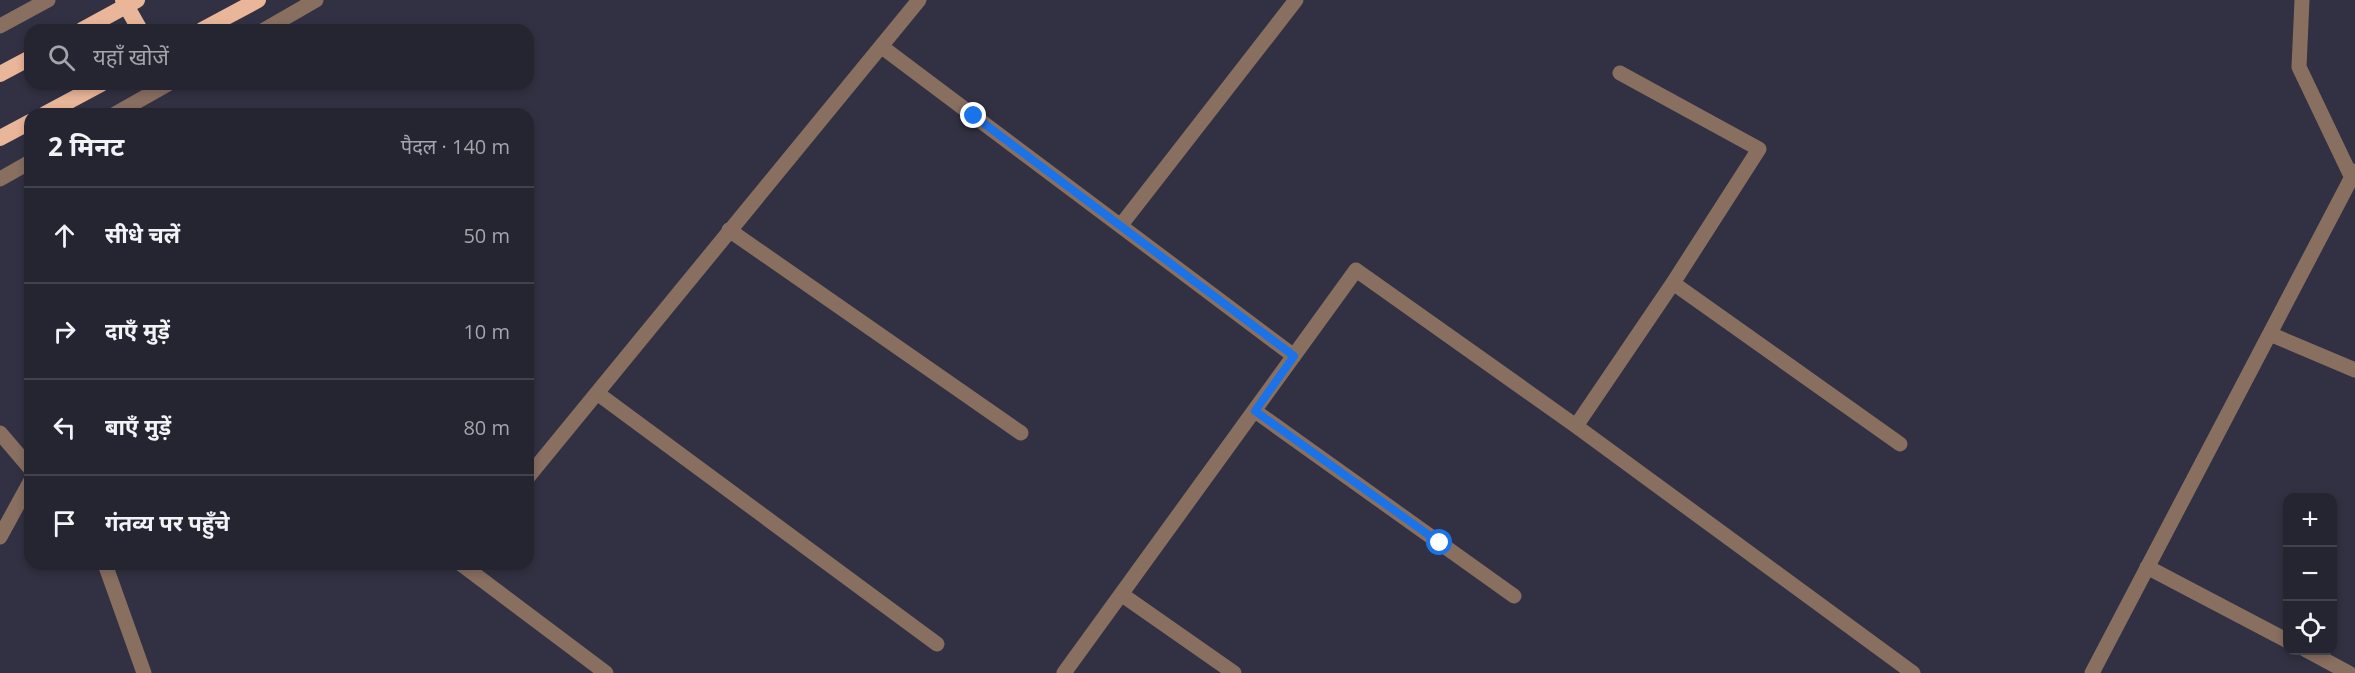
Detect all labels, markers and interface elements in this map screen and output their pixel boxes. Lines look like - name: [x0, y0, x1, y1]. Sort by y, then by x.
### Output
- search box: [24, 24, 534, 90]
- icon: search: [45, 41, 78, 74]
- text: यहाँ खोजें: [93, 41, 169, 71]
- route end: [960, 102, 986, 128]
- text: 2 मिनट: [48, 128, 124, 164]
- text: पैदल · 140 m: [401, 133, 510, 160]
- icon: ahead: [48, 219, 81, 252]
- text: सीधे चलें: [105, 219, 180, 249]
- text: 50 m: [463, 222, 510, 249]
- icon: right: [48, 315, 81, 348]
- text: दाएँ मुड़ें: [105, 315, 170, 345]
- text: 10 m: [463, 318, 510, 345]
- icon: left: [48, 411, 81, 444]
- text: बाएँ मुड़ें: [105, 411, 171, 441]
- text: 80 m: [463, 414, 510, 441]
- map controls: [2283, 493, 2337, 655]
- button: +: [2283, 493, 2337, 547]
- icon: arrive: [48, 507, 81, 540]
- text: गंतव्य पर पहुँचे: [105, 507, 230, 537]
- route start: [1426, 529, 1452, 555]
- button: −: [2283, 547, 2337, 601]
- button: locate: [2283, 601, 2337, 655]

